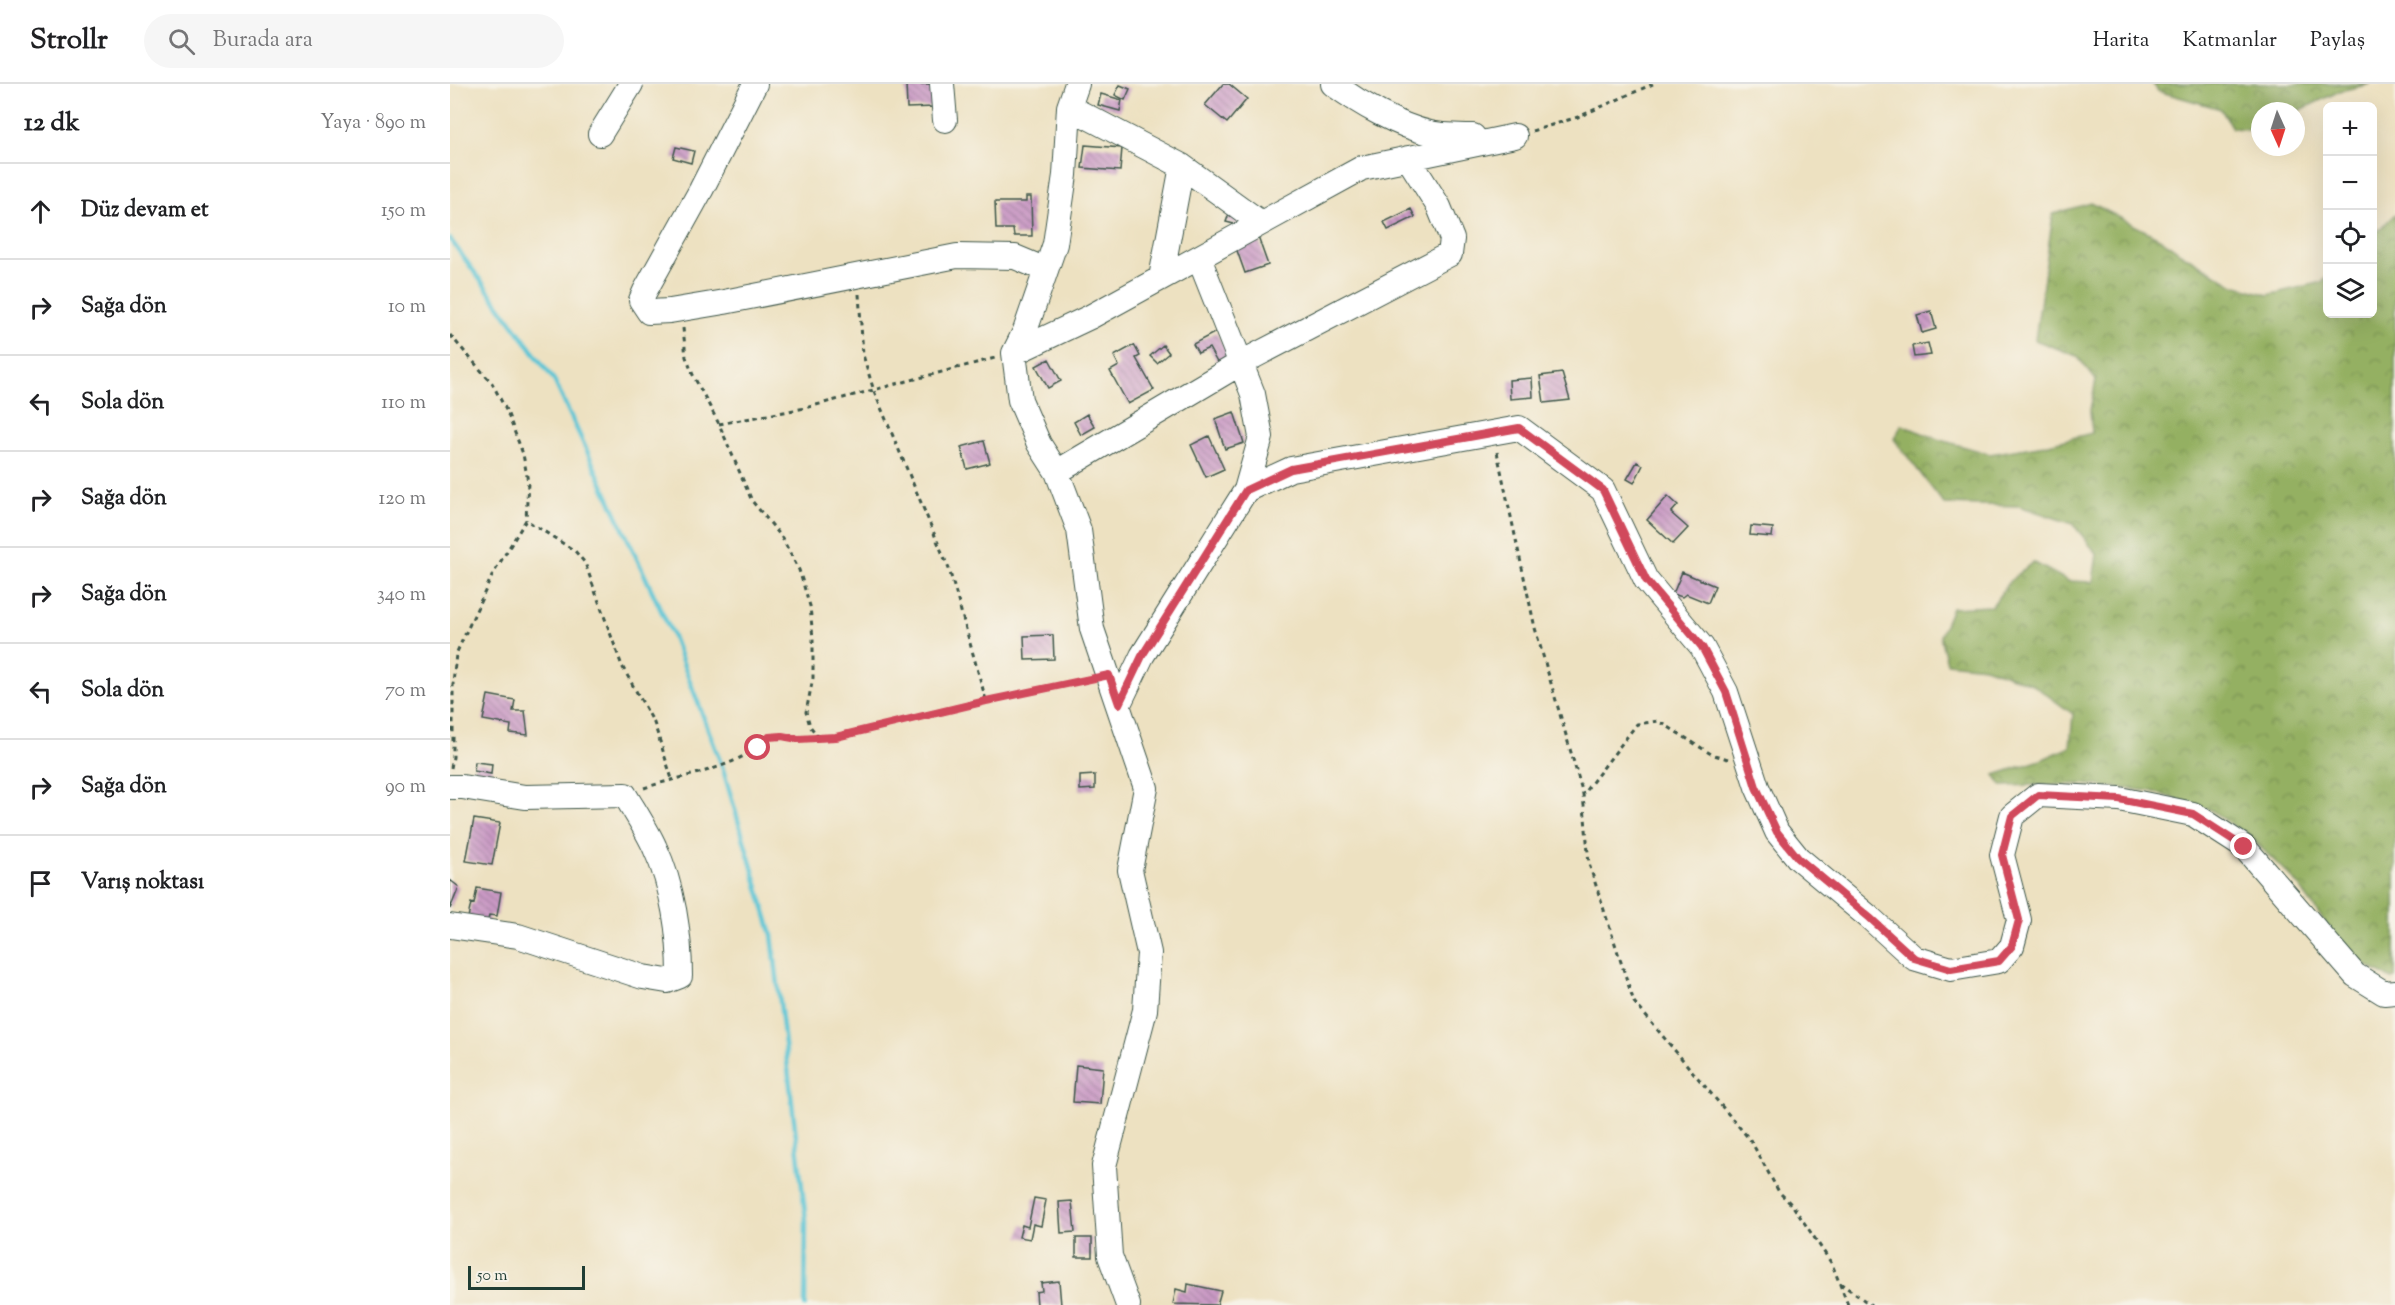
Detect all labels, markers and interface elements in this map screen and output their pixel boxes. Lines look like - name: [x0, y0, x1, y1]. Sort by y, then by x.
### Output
- search box: [144, 14, 564, 68]
- text: Strollr: [30, 21, 108, 61]
- icon: search: [165, 25, 198, 58]
- text: Burada ara: [213, 25, 313, 57]
- text: Harita: [2093, 26, 2149, 56]
- text: Katmanlar: [2182, 26, 2277, 56]
- text: Paylaş: [2310, 26, 2365, 56]
- north arrow: [2251, 102, 2305, 156]
- map controls: [2323, 102, 2377, 318]
- button: +: [2323, 102, 2377, 156]
- text: 12 dk: [24, 105, 80, 142]
- text: Yaya · 890 m: [320, 109, 426, 138]
- button: −: [2323, 156, 2377, 210]
- icon: ahead: [24, 195, 57, 228]
- text: Düz devam et: [81, 195, 208, 227]
- text: 150 m: [381, 197, 426, 226]
- button: locate: [2323, 210, 2377, 264]
- button: layers: [2323, 264, 2377, 318]
- icon: right: [24, 291, 57, 324]
- text: Sağa dön: [81, 291, 167, 323]
- text: 10 m: [388, 293, 426, 322]
- icon: left: [24, 387, 57, 420]
- text: Sola dön: [81, 387, 164, 419]
- text: 110 m: [381, 389, 426, 418]
- icon: right: [24, 483, 57, 516]
- text: Sağa dön: [81, 483, 167, 515]
- text: 120 m: [378, 485, 426, 514]
- icon: right: [24, 579, 57, 612]
- text: Sağa dön: [81, 579, 167, 611]
- text: 340 m: [377, 581, 426, 610]
- icon: left: [24, 675, 57, 708]
- text: Sola dön: [81, 675, 164, 707]
- text: 70 m: [385, 677, 426, 706]
- route start: [744, 734, 770, 760]
- icon: right: [24, 771, 57, 804]
- text: Sağa dön: [81, 771, 167, 803]
- text: 90 m: [385, 773, 426, 802]
- route end: [2230, 833, 2256, 859]
- icon: arrive: [24, 867, 57, 900]
- text: Varış noktası: [81, 867, 204, 899]
- scale bar: [468, 1263, 585, 1290]
- text: 50 m: [477, 1265, 508, 1288]

